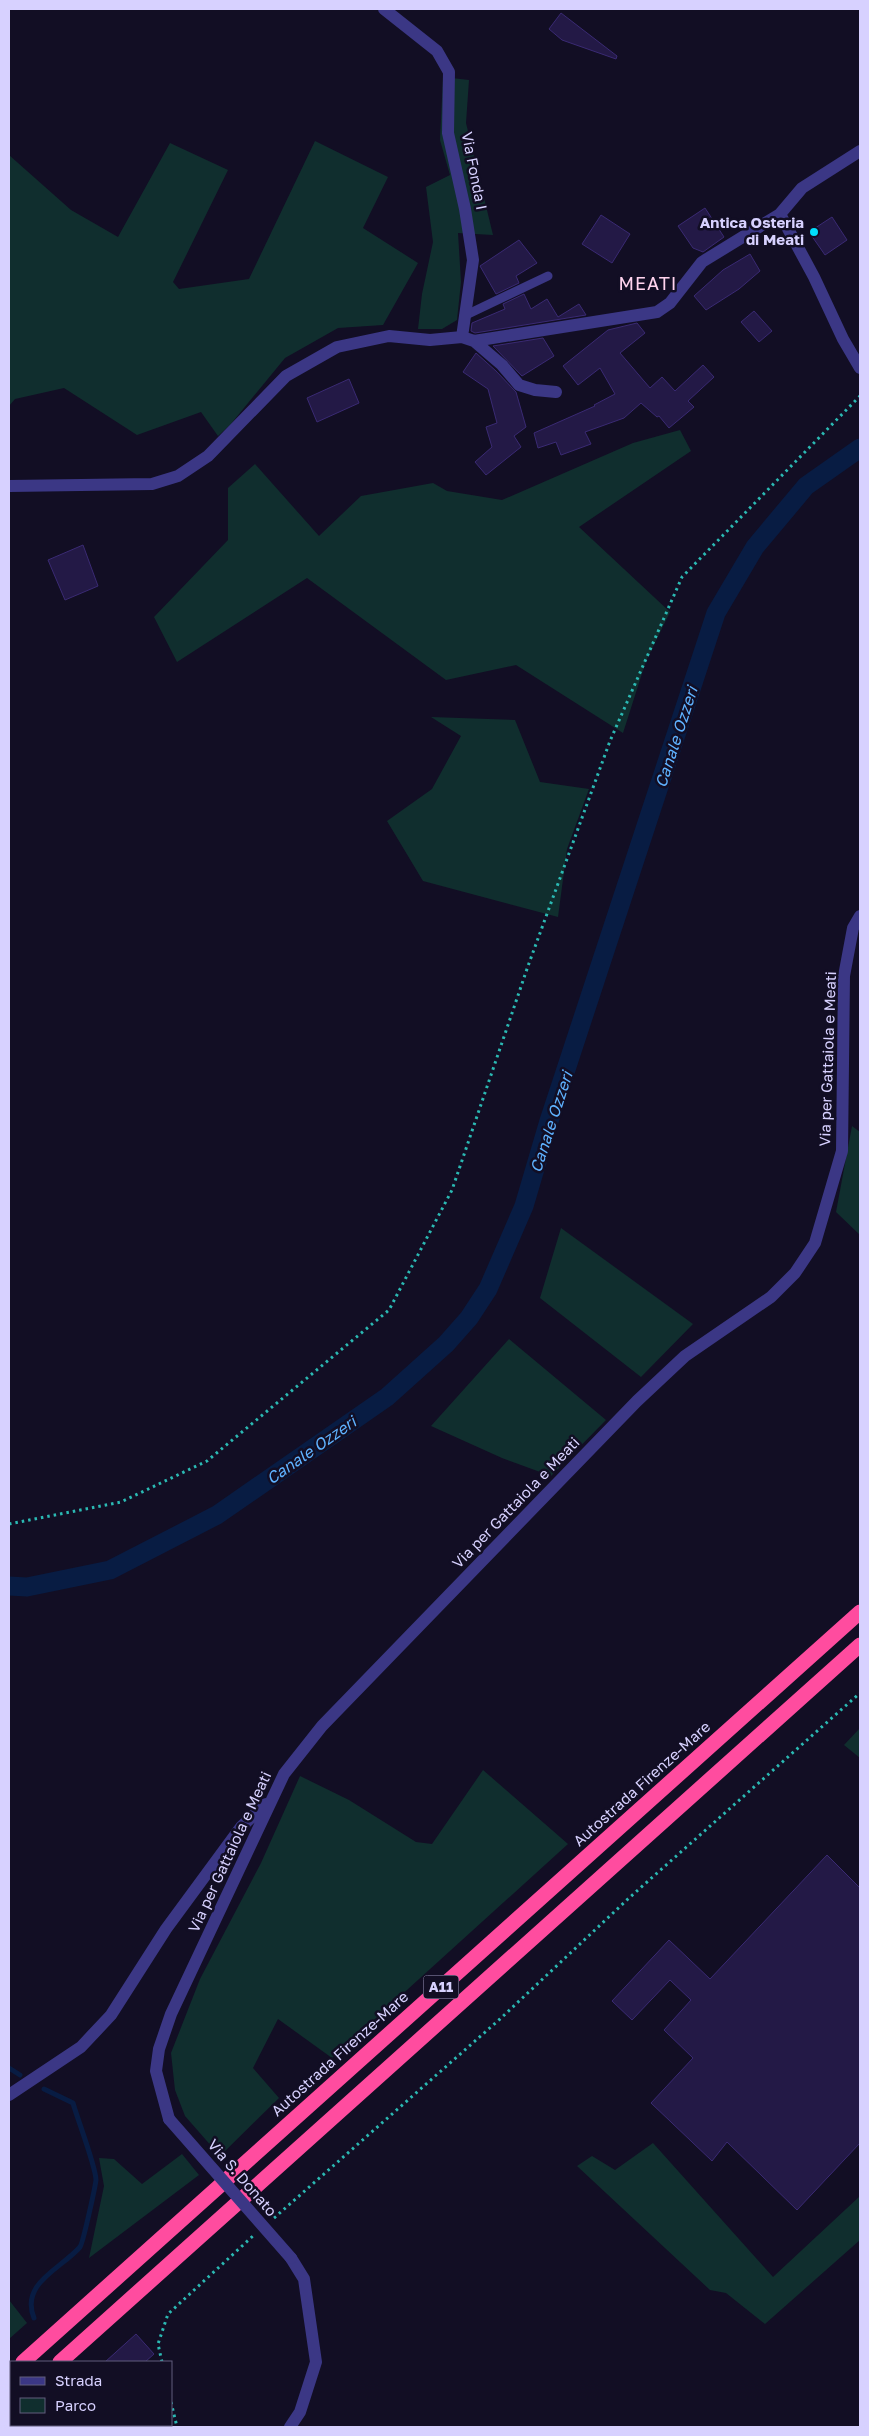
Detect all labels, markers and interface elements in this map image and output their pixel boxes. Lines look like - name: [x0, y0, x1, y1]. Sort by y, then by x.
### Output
- street label: Via Fonda I: [459, 130, 491, 212]
- place label: Antica Osteria di Meati: [700, 213, 804, 248]
- marker: Antica Osteria di Meati: [808, 226, 820, 238]
- district label: MEATI: [619, 272, 677, 294]
- water label: Canale Ozzeri: [650, 682, 702, 790]
- street label: Via per Gattaiola e Meati: [815, 971, 839, 1147]
- water label: Canale Ozzeri: [525, 1067, 577, 1175]
- water label: Canale Ozzeri: [262, 1411, 361, 1488]
- street label: Via per Gattaiola e Meati: [448, 1433, 583, 1572]
- street label: Autostrada Firenze-Mare: [569, 1717, 714, 1849]
- street label: Via per Gattaiola e Meati: [184, 1768, 274, 1935]
- road number: A11: [424, 1975, 458, 1998]
- street label: Autostrada Firenze-Mare: [267, 1987, 412, 2119]
- street label: Via S. Donato: [204, 2135, 281, 2219]
- legend: [10, 2361, 172, 2426]
- text: Strada: [55, 2371, 102, 2389]
- text: Parco: [55, 2396, 96, 2414]

